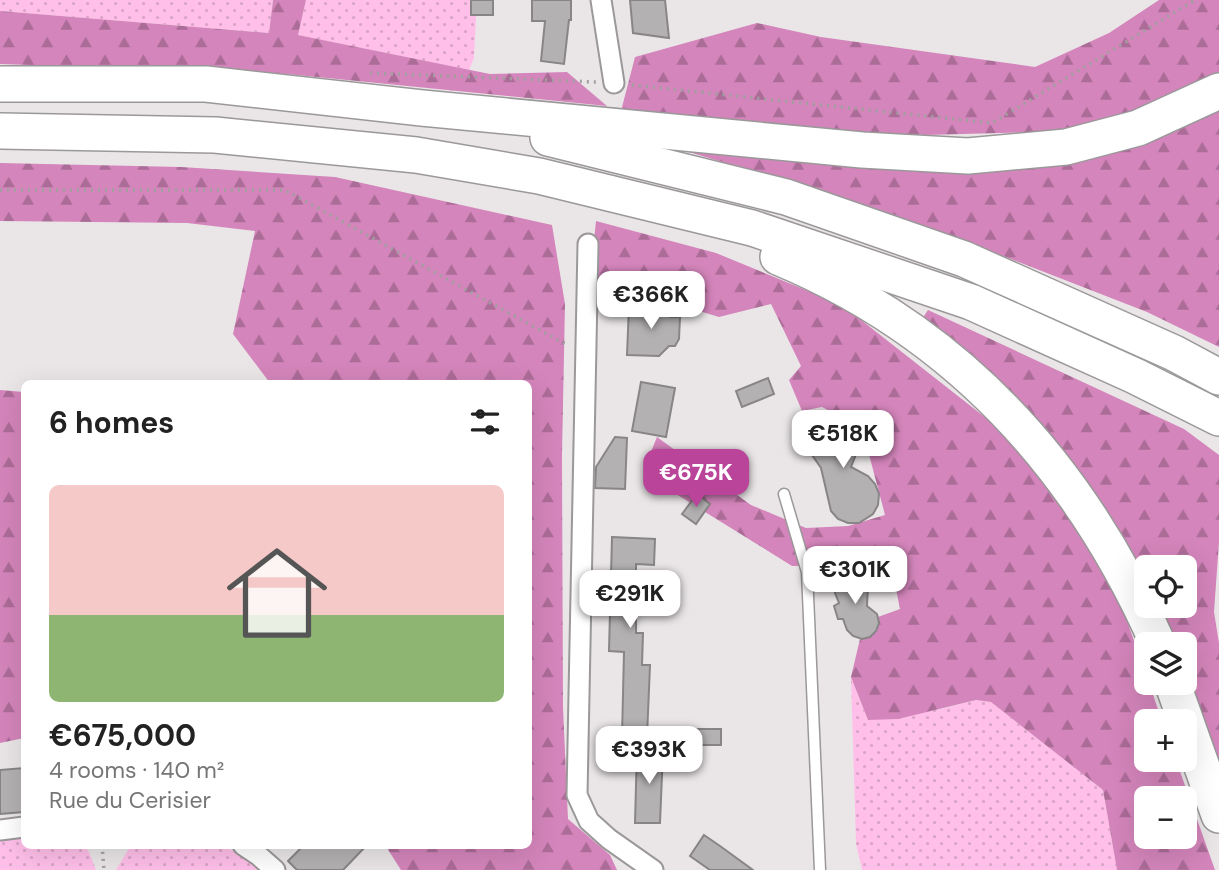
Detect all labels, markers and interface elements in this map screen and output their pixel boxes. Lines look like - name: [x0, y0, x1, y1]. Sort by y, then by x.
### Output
- pin: €366K: [602, 272, 700, 331]
- text: €366K: [613, 279, 689, 309]
- text: 6 homes: [49, 403, 174, 442]
- icon: filters: [466, 403, 504, 441]
- pin: €518K: [794, 410, 892, 470]
- text: €518K: [808, 418, 878, 448]
- pin: €675K: [647, 449, 745, 509]
- text: €675K: [659, 457, 733, 487]
- icon: home: [214, 530, 340, 656]
- pin: €301K: [806, 546, 904, 606]
- text: €301K: [819, 554, 891, 584]
- map controls: [1134, 555, 1197, 849]
- button: locate: [1134, 555, 1197, 618]
- pin: €291K: [581, 570, 679, 630]
- text: €291K: [595, 578, 665, 608]
- button: layers: [1134, 632, 1197, 695]
- button: +: [1134, 709, 1197, 772]
- text: €675,000: [49, 716, 196, 755]
- pin: €393K: [600, 726, 698, 786]
- text: €393K: [612, 734, 686, 764]
- text: 4 rooms · 140 m²: [49, 755, 224, 785]
- text: Rue du Cerisier: [49, 785, 211, 815]
- button: −: [1134, 786, 1197, 849]

